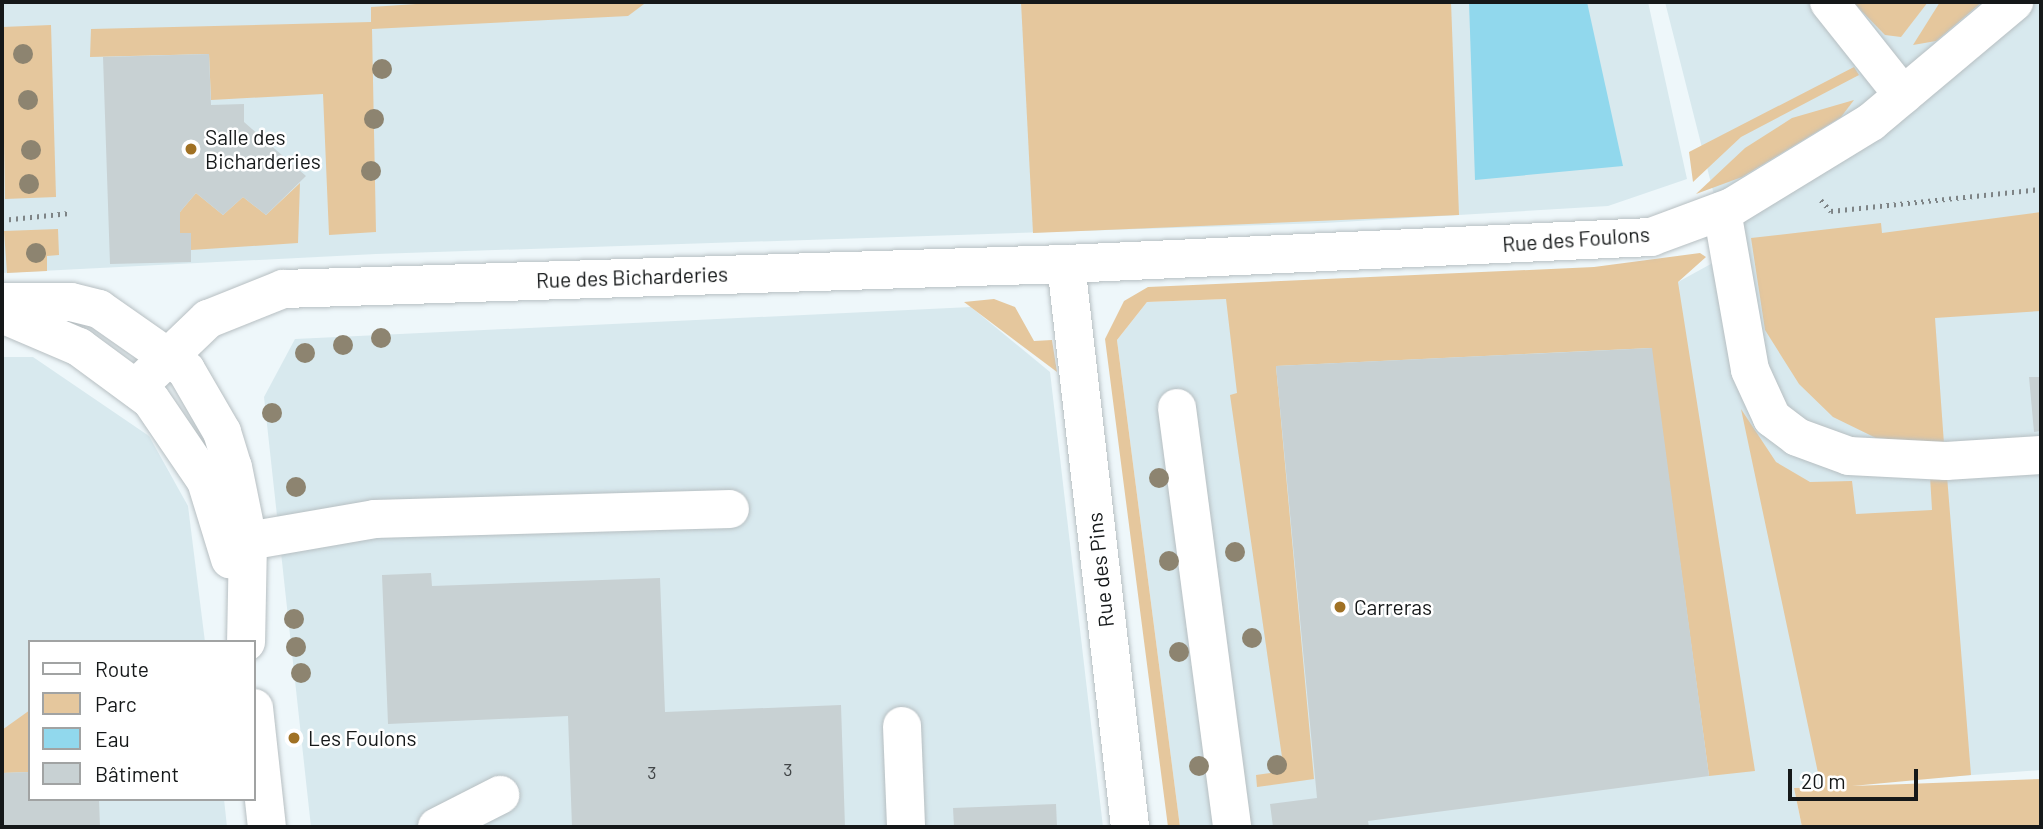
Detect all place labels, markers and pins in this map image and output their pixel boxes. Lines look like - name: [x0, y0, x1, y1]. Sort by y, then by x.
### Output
- place label: Salle des Bicharderies: [205, 124, 321, 174]
- marker: Salle des Bicharderies: [183, 141, 199, 157]
- place label: Carreras: [1354, 594, 1432, 620]
- marker: Carreras: [1332, 599, 1348, 615]
- place label: Les Foulons: [308, 725, 417, 751]
- marker: Les Foulons: [286, 730, 302, 746]

